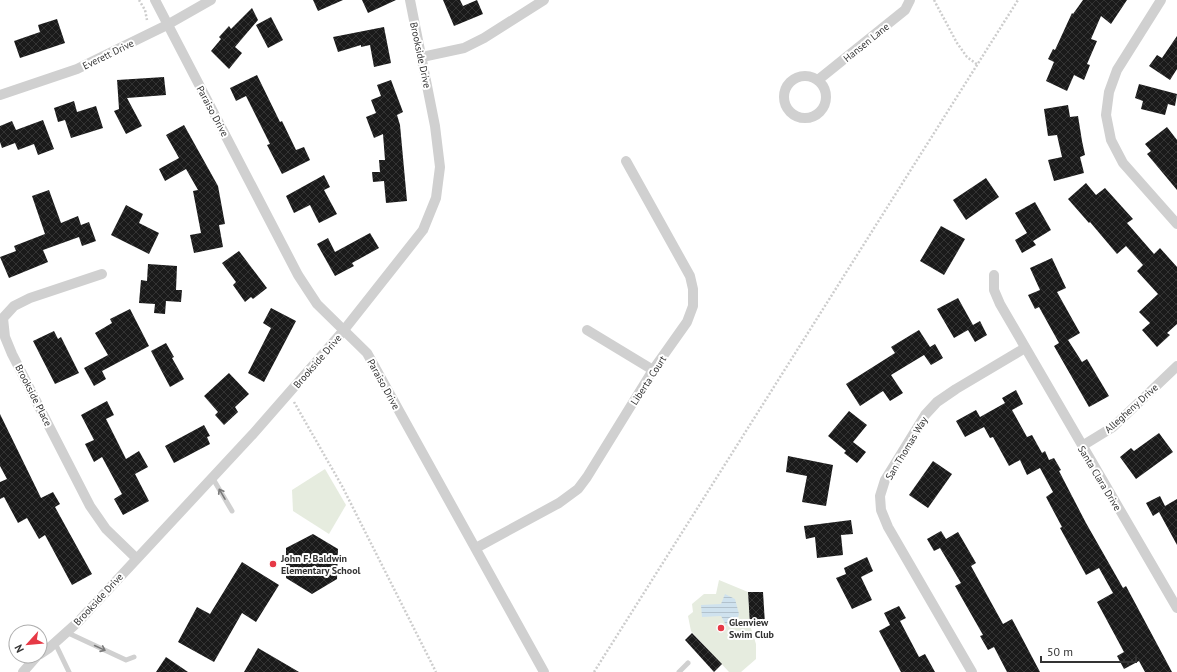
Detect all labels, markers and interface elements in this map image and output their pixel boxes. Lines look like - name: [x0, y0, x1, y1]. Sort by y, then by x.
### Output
- street label: Hansen Lane: [841, 20, 892, 65]
- street label: Brookside Drive: [407, 21, 434, 89]
- street label: Everett Drive: [80, 36, 136, 72]
- street label: Paraiso Drive: [194, 84, 231, 139]
- street label: Brookside Drive: [290, 332, 344, 391]
- street label: Liberta Court: [628, 353, 670, 407]
- street label: Paraiso Drive: [364, 357, 403, 412]
- street label: Brookside Place: [12, 362, 55, 428]
- street label: Allegheny Drive: [1102, 381, 1161, 436]
- street label: San Thomas Way: [882, 414, 931, 482]
- street label: Santa Clara Drive: [1075, 443, 1124, 513]
- one-way arrow: [218, 488, 226, 500]
- place label: John F. Baldwin Elementary School: [280, 552, 361, 577]
- marker: John F. Baldwin Elementary School: [268, 559, 278, 569]
- street label: Brookside Drive: [71, 570, 126, 628]
- place label: Glenview Swim Club: [729, 616, 775, 641]
- marker: Glenview Swim Club: [716, 623, 726, 633]
- north arrow: [8, 624, 48, 664]
- scale bar: [1041, 638, 1136, 664]
- text: N: [11, 642, 27, 655]
- text: 50 m: [1047, 644, 1073, 659]
- one-way arrow: [93, 645, 105, 652]

